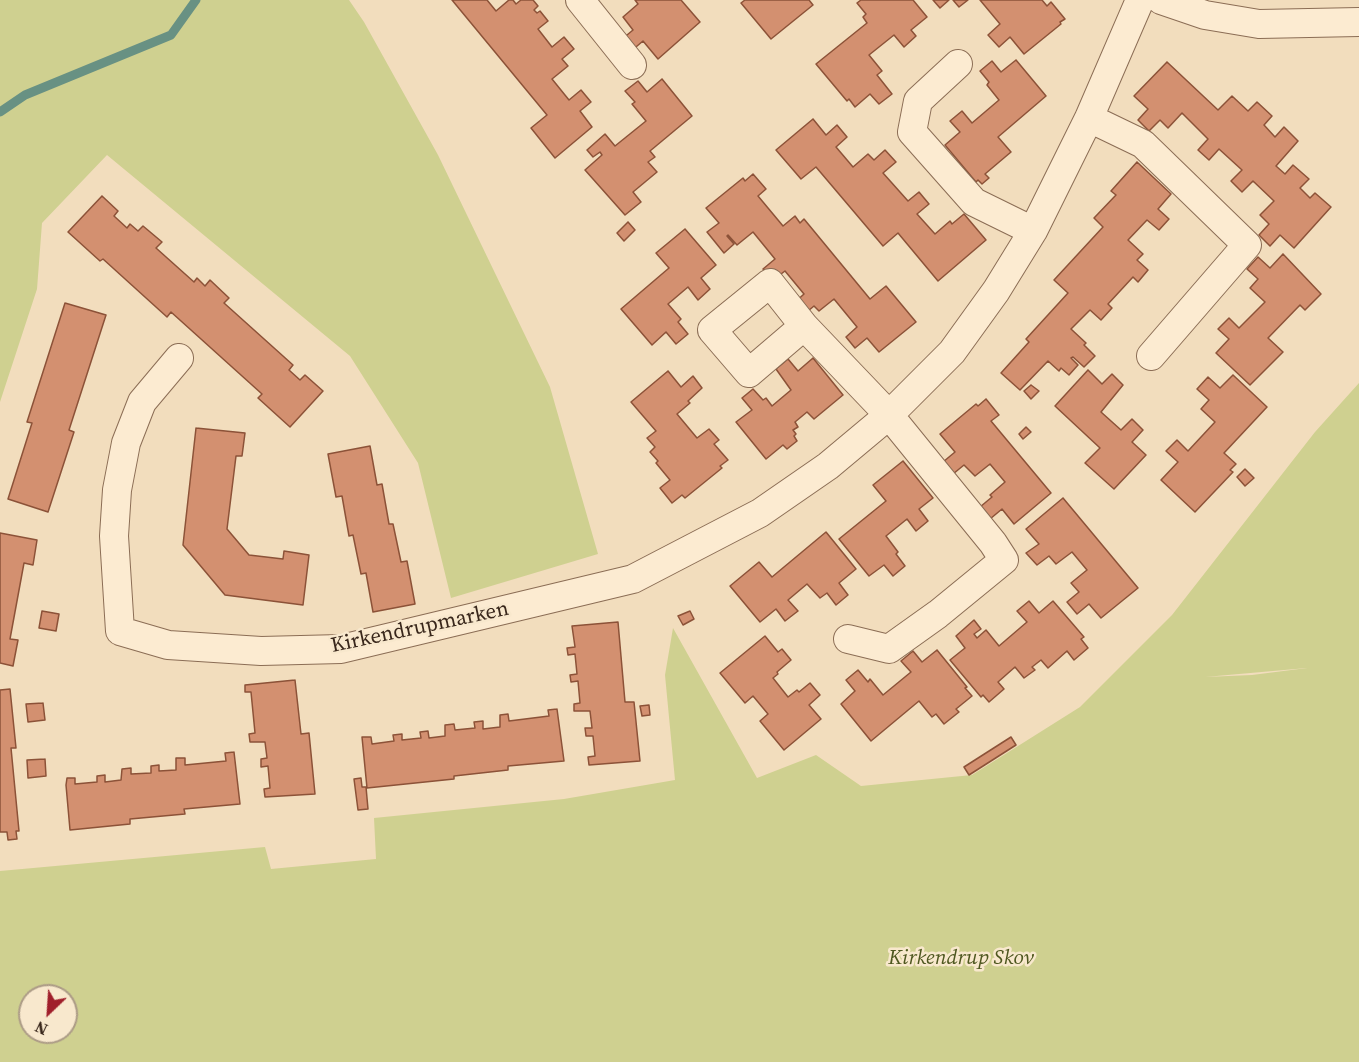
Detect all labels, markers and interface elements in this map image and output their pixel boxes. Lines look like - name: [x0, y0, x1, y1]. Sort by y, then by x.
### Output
- street label: Kirkendrupmarken: [329, 597, 511, 659]
- park label: Kirkendrup Skov: [888, 946, 1034, 972]
- north arrow: [18, 984, 78, 1044]
- text: N: [31, 1016, 51, 1041]

